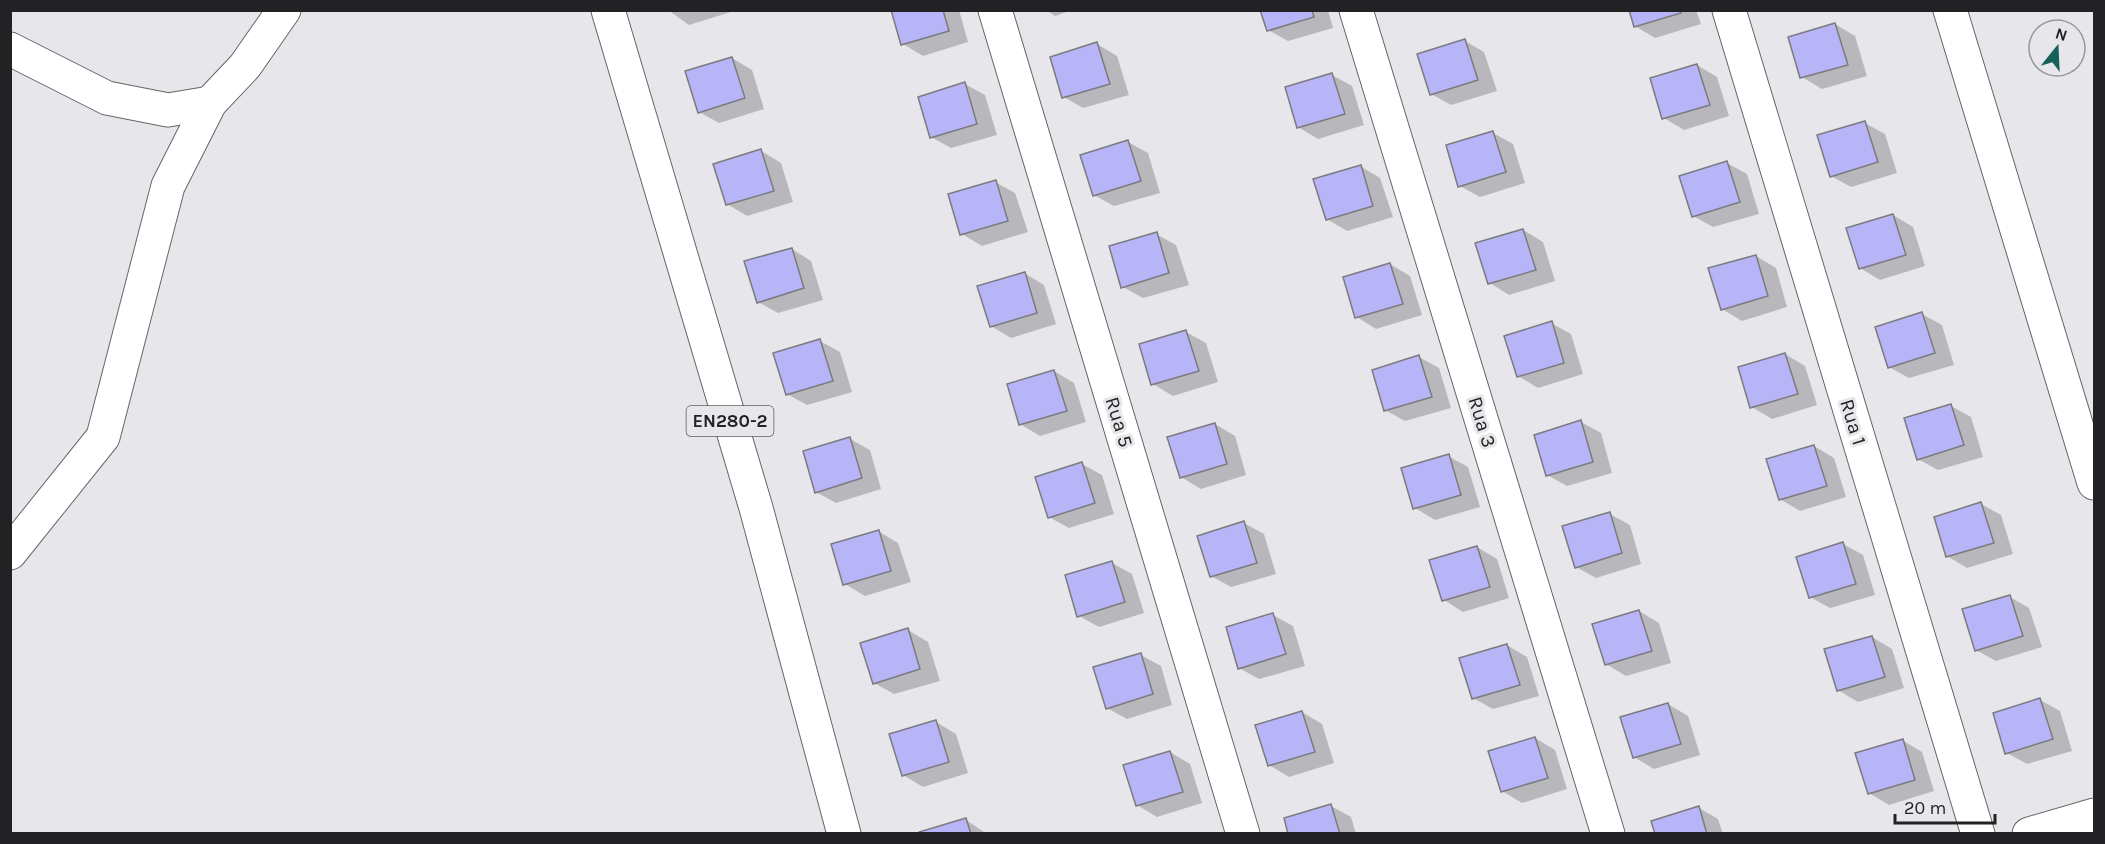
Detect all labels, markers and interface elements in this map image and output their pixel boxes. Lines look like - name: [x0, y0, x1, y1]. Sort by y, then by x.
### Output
- north arrow: [2027, 18, 2087, 78]
- text: N: [2053, 23, 2070, 45]
- street label: Rua 5: [1100, 394, 1138, 450]
- street label: Rua 3: [1463, 394, 1501, 450]
- street label: Rua 1: [1835, 396, 1871, 448]
- road number: EN280-2: [686, 406, 774, 436]
- scale bar: [1895, 787, 1996, 825]
- text: 20 m: [1904, 797, 1946, 819]

